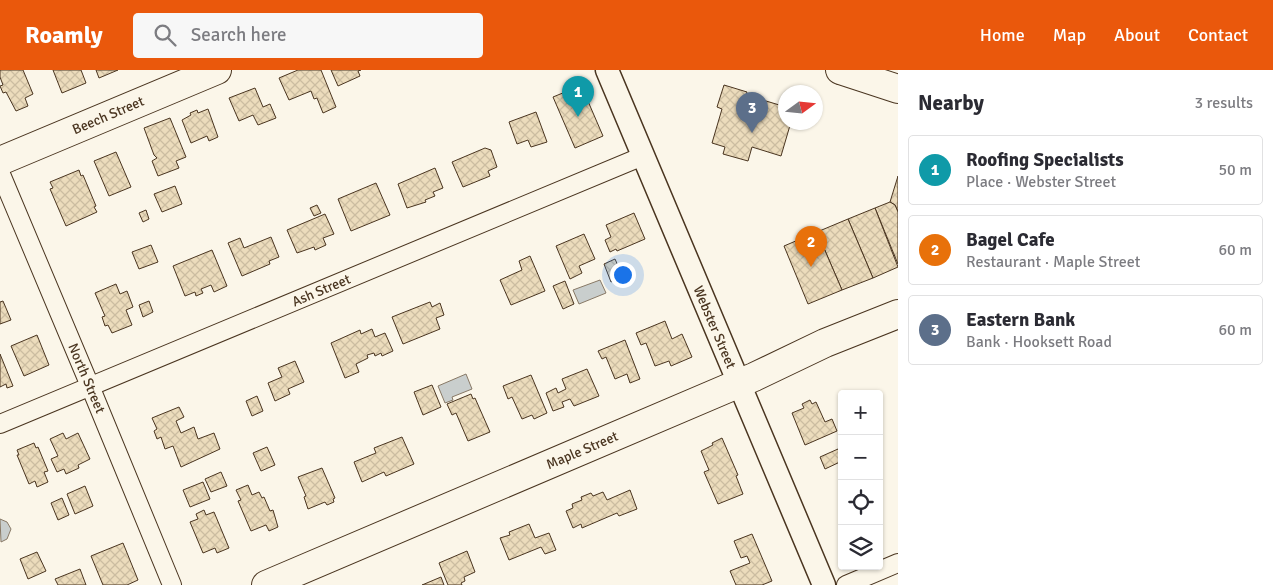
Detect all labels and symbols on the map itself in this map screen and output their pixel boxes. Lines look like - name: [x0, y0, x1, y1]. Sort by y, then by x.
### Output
- pin: 1: [562, 76, 594, 117]
- north arrow: [778, 85, 823, 130]
- pin: 3: [736, 92, 768, 133]
- street label: Beech Street: [70, 93, 147, 138]
- pin: 2: [795, 226, 827, 267]
- your location: [610, 262, 636, 288]
- street label: Ash Street: [289, 271, 353, 310]
- street label: Webster Street: [689, 283, 740, 371]
- street label: North Street: [64, 341, 109, 416]
- street label: Maple Street: [544, 428, 621, 473]

